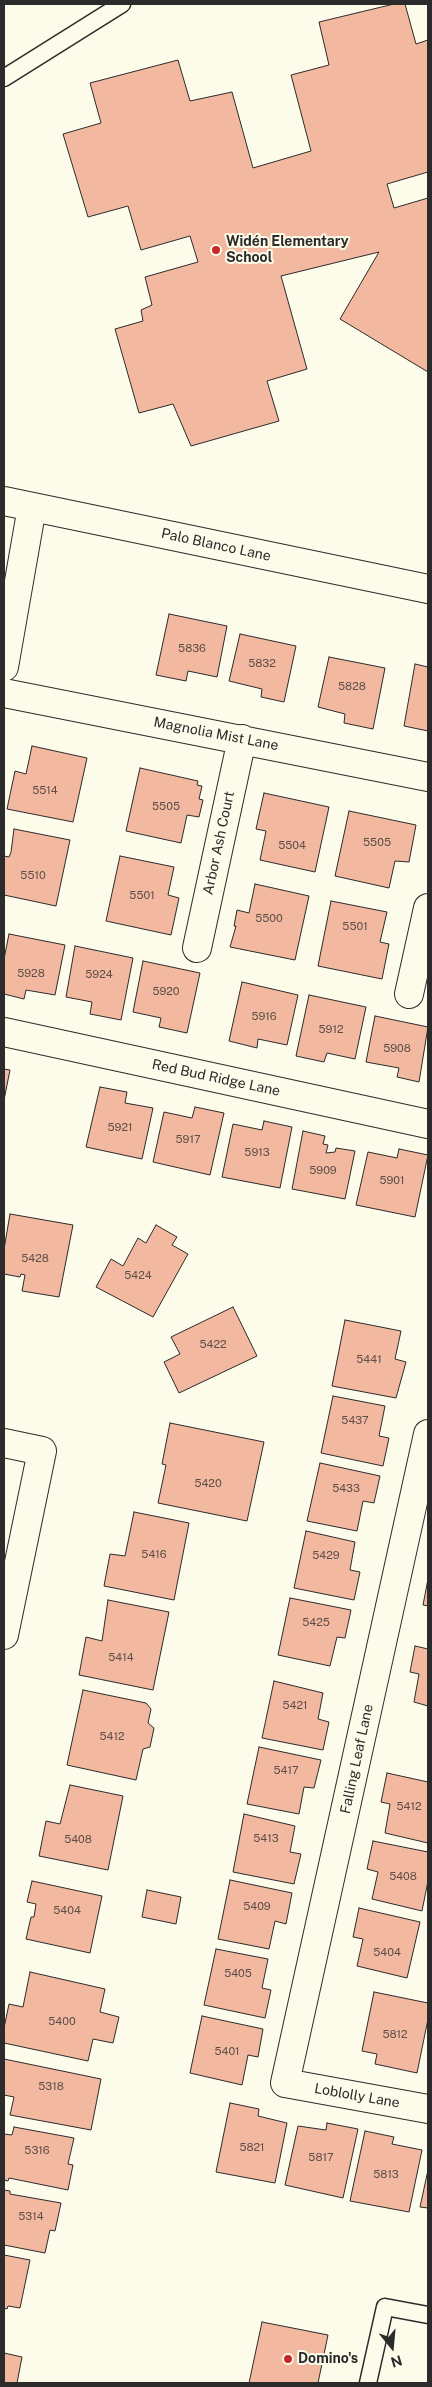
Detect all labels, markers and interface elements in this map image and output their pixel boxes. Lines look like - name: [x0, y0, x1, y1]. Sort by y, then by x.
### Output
- place label: Widén Elementary School: [226, 234, 349, 266]
- marker: Widén Elementary School: [210, 244, 222, 256]
- street label: Palo Blanco Lane: [160, 525, 272, 565]
- house number: 5836: [178, 642, 206, 656]
- house number: 5832: [248, 657, 276, 671]
- house number: 5828: [338, 680, 366, 694]
- street label: Magnolia Mist Lane: [152, 714, 280, 754]
- house number: 5514: [32, 784, 58, 798]
- street label: Arbor Ash Court: [200, 790, 238, 896]
- house number: 5505: [152, 800, 180, 814]
- house number: 5505: [363, 836, 391, 850]
- house number: 5504: [278, 839, 306, 853]
- house number: 5510: [20, 869, 46, 883]
- house number: 5501: [129, 889, 155, 903]
- house number: 5500: [255, 912, 283, 926]
- house number: 5501: [342, 920, 368, 934]
- house number: 5928: [17, 967, 45, 981]
- house number: 5924: [85, 968, 113, 982]
- house number: 5920: [152, 985, 180, 999]
- house number: 5916: [251, 1010, 277, 1024]
- house number: 5912: [319, 1023, 343, 1037]
- house number: 5908: [383, 1042, 411, 1056]
- street label: Red Bud Ridge Lane: [150, 1056, 282, 1100]
- house number: 5921: [108, 1121, 132, 1135]
- house number: 5917: [176, 1133, 200, 1147]
- house number: 5913: [244, 1146, 270, 1160]
- house number: 5909: [309, 1164, 337, 1178]
- house number: 5901: [379, 1174, 405, 1188]
- house number: 5428: [21, 1252, 49, 1266]
- house number: 5424: [124, 1269, 152, 1283]
- house number: 5422: [199, 1338, 227, 1352]
- house number: 5441: [356, 1353, 382, 1367]
- house number: 5437: [341, 1414, 369, 1428]
- house number: 5420: [194, 1477, 222, 1491]
- house number: 5433: [332, 1482, 360, 1496]
- house number: 5416: [141, 1548, 167, 1562]
- house number: 5429: [312, 1549, 340, 1563]
- house number: 5425: [302, 1616, 330, 1630]
- house number: 5414: [108, 1651, 134, 1665]
- house number: 5421: [283, 1699, 307, 1713]
- street label: Falling Leaf Lane: [337, 1703, 377, 1815]
- house number: 5412: [100, 1730, 124, 1744]
- house number: 5417: [273, 1764, 299, 1778]
- house number: 5412: [397, 1800, 421, 1814]
- house number: 5413: [253, 1832, 279, 1846]
- house number: 5408: [64, 1833, 92, 1847]
- house number: 5408: [389, 1870, 417, 1884]
- house number: 5409: [243, 1900, 271, 1914]
- house number: 5404: [53, 1904, 81, 1918]
- house number: 5404: [373, 1946, 401, 1960]
- house number: 5405: [224, 1967, 252, 1981]
- house number: 5400: [48, 2015, 76, 2029]
- house number: 5812: [382, 2028, 408, 2042]
- house number: 5401: [214, 2045, 240, 2059]
- house number: 5318: [38, 2080, 64, 2094]
- street label: Loblolly Lane: [313, 2080, 401, 2112]
- house number: 5821: [239, 2141, 265, 2155]
- house number: 5316: [24, 2144, 50, 2158]
- house number: 5817: [308, 2151, 334, 2165]
- house number: 5813: [373, 2168, 399, 2182]
- house number: 5314: [18, 2210, 44, 2224]
- north arrow: [367, 2322, 417, 2372]
- place label: Domino's: [298, 2351, 358, 2367]
- text: N: [389, 2352, 404, 2371]
- marker: Domino's: [282, 2353, 294, 2365]

